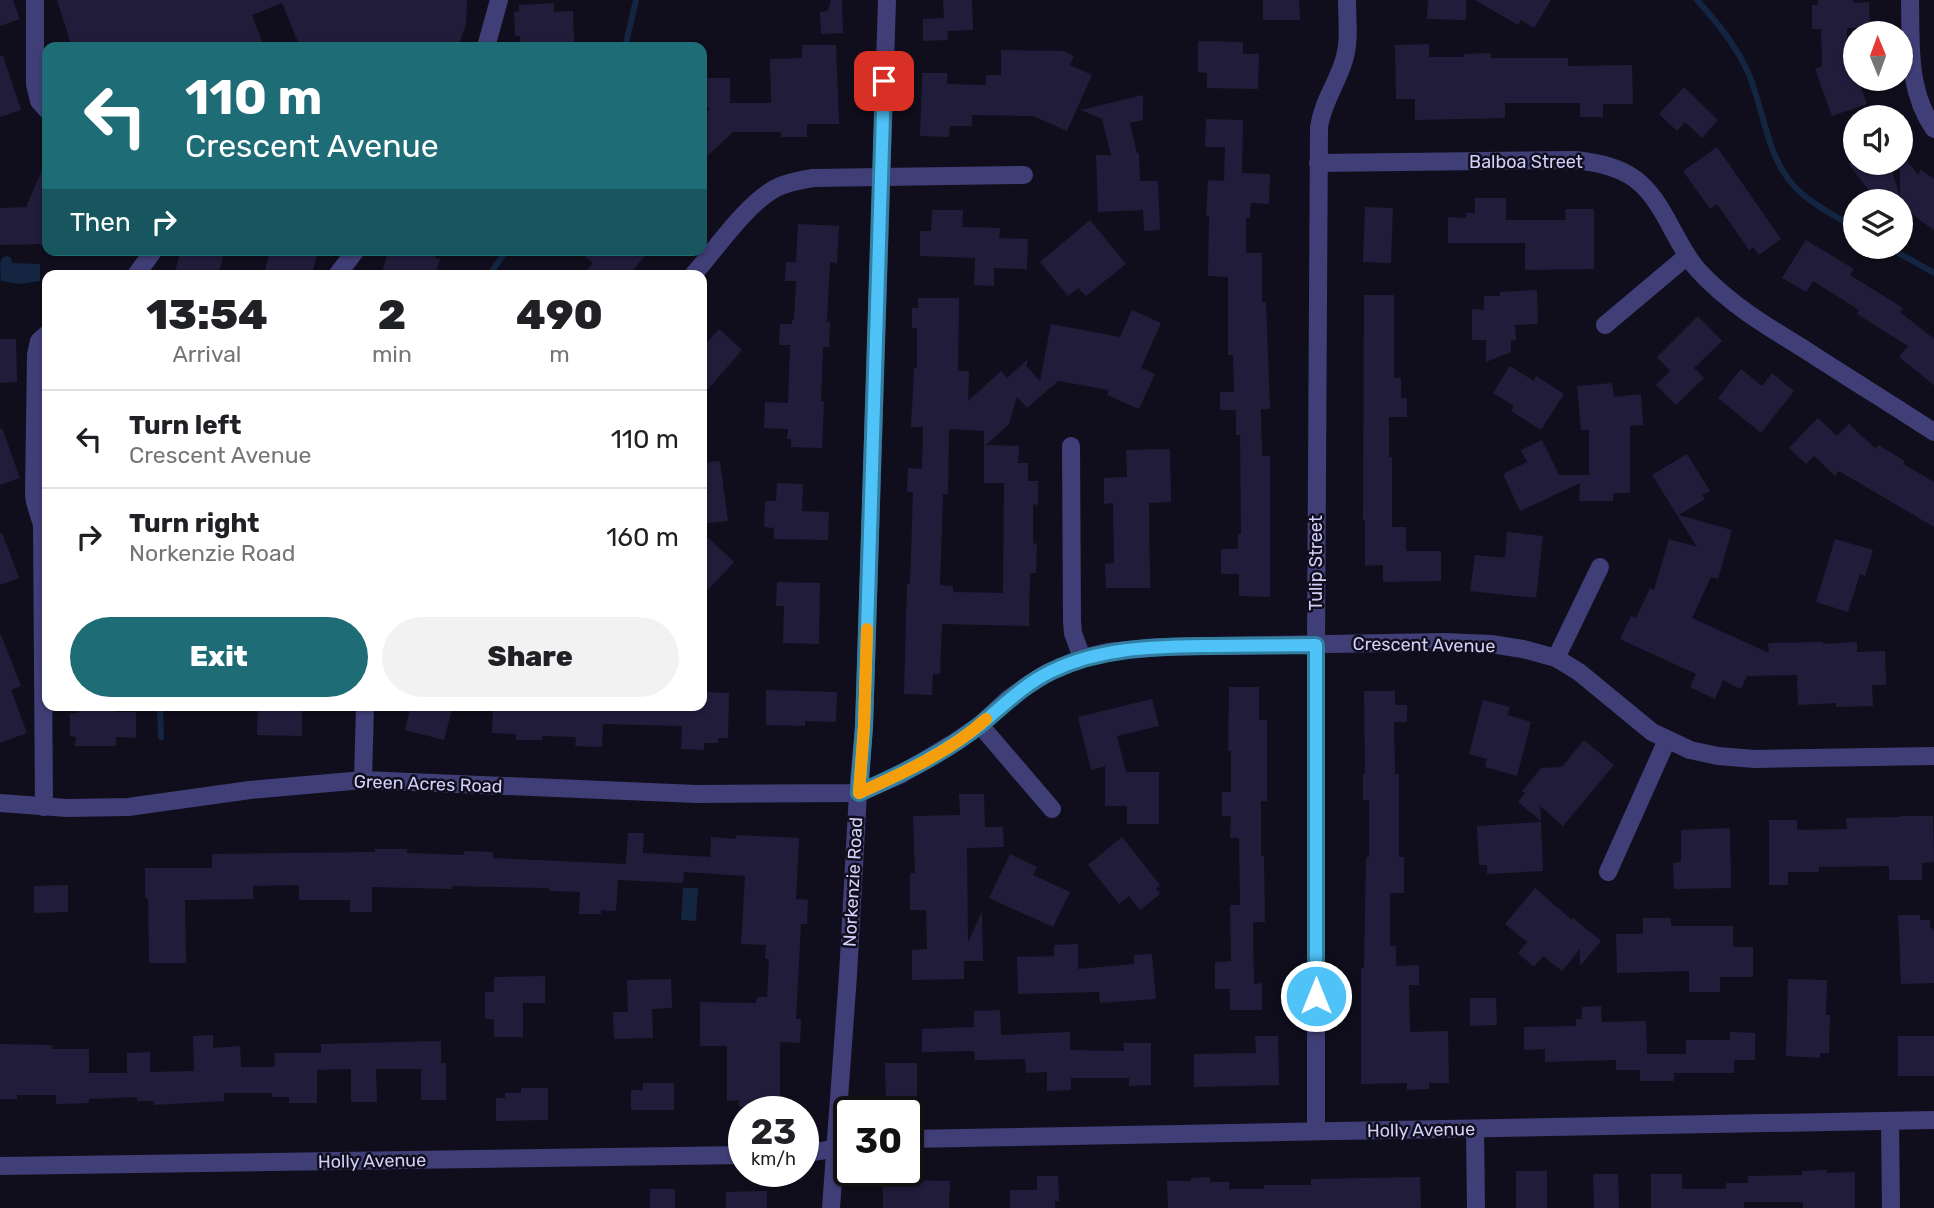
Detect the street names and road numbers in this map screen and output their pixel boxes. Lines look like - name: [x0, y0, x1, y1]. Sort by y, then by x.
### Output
- street label: Balboa Street: [1469, 151, 1583, 173]
- street label: Tulip Street: [1305, 515, 1327, 611]
- street label: Crescent Avenue: [1352, 633, 1496, 657]
- street label: Green Acres Road: [353, 770, 503, 798]
- street label: Norkenzie Road: [839, 816, 867, 948]
- street label: Holly Avenue: [1367, 1118, 1475, 1142]
- street label: Holly Avenue: [318, 1149, 426, 1173]

